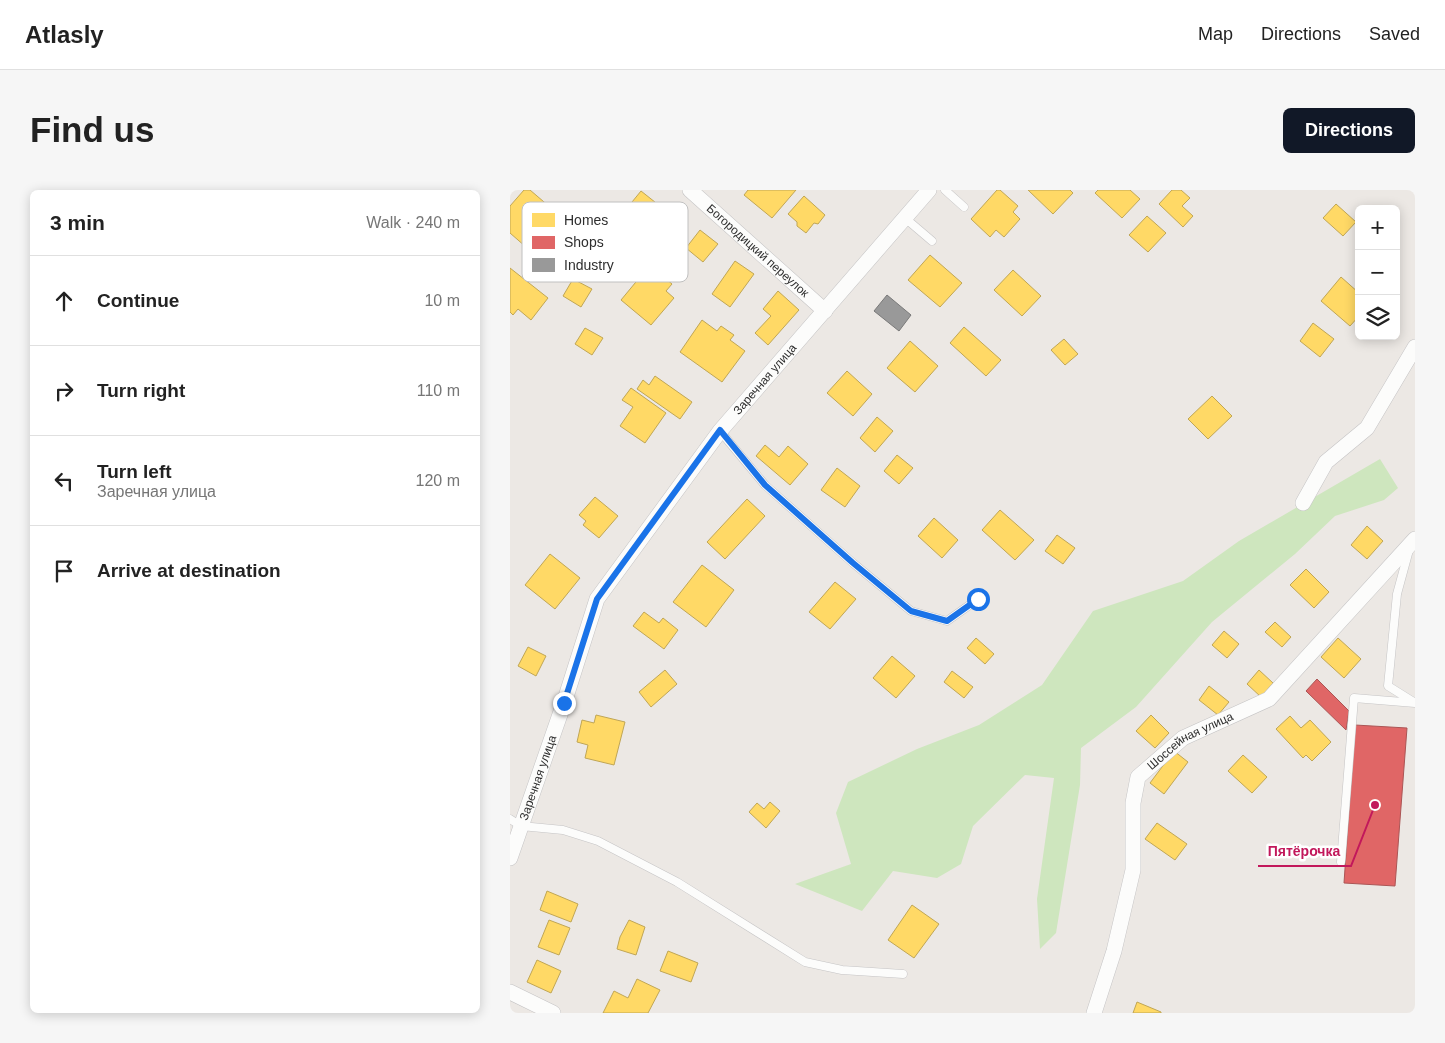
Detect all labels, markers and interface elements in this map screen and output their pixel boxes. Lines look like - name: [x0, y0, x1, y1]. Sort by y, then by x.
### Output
- text: Atlasly: [25, 21, 104, 48]
- text: Map: [1198, 24, 1233, 44]
- text: Directions: [1261, 24, 1341, 44]
- text: Saved: [1369, 24, 1420, 44]
- button: Directions: [1283, 108, 1415, 153]
- text: Find us: [30, 110, 154, 149]
- street label: Богородицкий переулок: [704, 201, 812, 301]
- legend: [522, 202, 688, 282]
- map controls: [1355, 205, 1400, 340]
- button: +: [1355, 205, 1400, 250]
- text: 3 min: [50, 211, 105, 234]
- text: Homes: [564, 212, 608, 228]
- text: Walk · 240 m: [366, 214, 460, 231]
- text: Shops: [564, 234, 604, 250]
- button: −: [1355, 250, 1400, 295]
- text: Industry: [564, 257, 614, 273]
- icon: ahead: [50, 287, 78, 315]
- text: Continue: [97, 290, 179, 311]
- text: 10 m: [424, 292, 460, 309]
- button: layers: [1355, 295, 1400, 340]
- street label: Заречная улица: [730, 341, 800, 418]
- icon: right: [50, 377, 78, 405]
- text: Turn right: [97, 380, 185, 401]
- text: 110 m: [417, 382, 460, 399]
- text: Turn left: [97, 461, 172, 482]
- icon: left: [50, 467, 78, 495]
- text: 120 m: [416, 472, 460, 489]
- text: Заречная улица: [97, 483, 216, 500]
- icon: arrive: [50, 557, 78, 585]
- text: Arrive at destination: [97, 560, 281, 581]
- route start: [967, 588, 990, 611]
- route end: [553, 692, 576, 715]
- street label: Шоссейная улица: [1144, 709, 1236, 773]
- street label: Заречная улица: [517, 733, 559, 822]
- callout: Пятёрочка: [1258, 837, 1351, 866]
- text: Пятёрочка: [1268, 843, 1340, 859]

